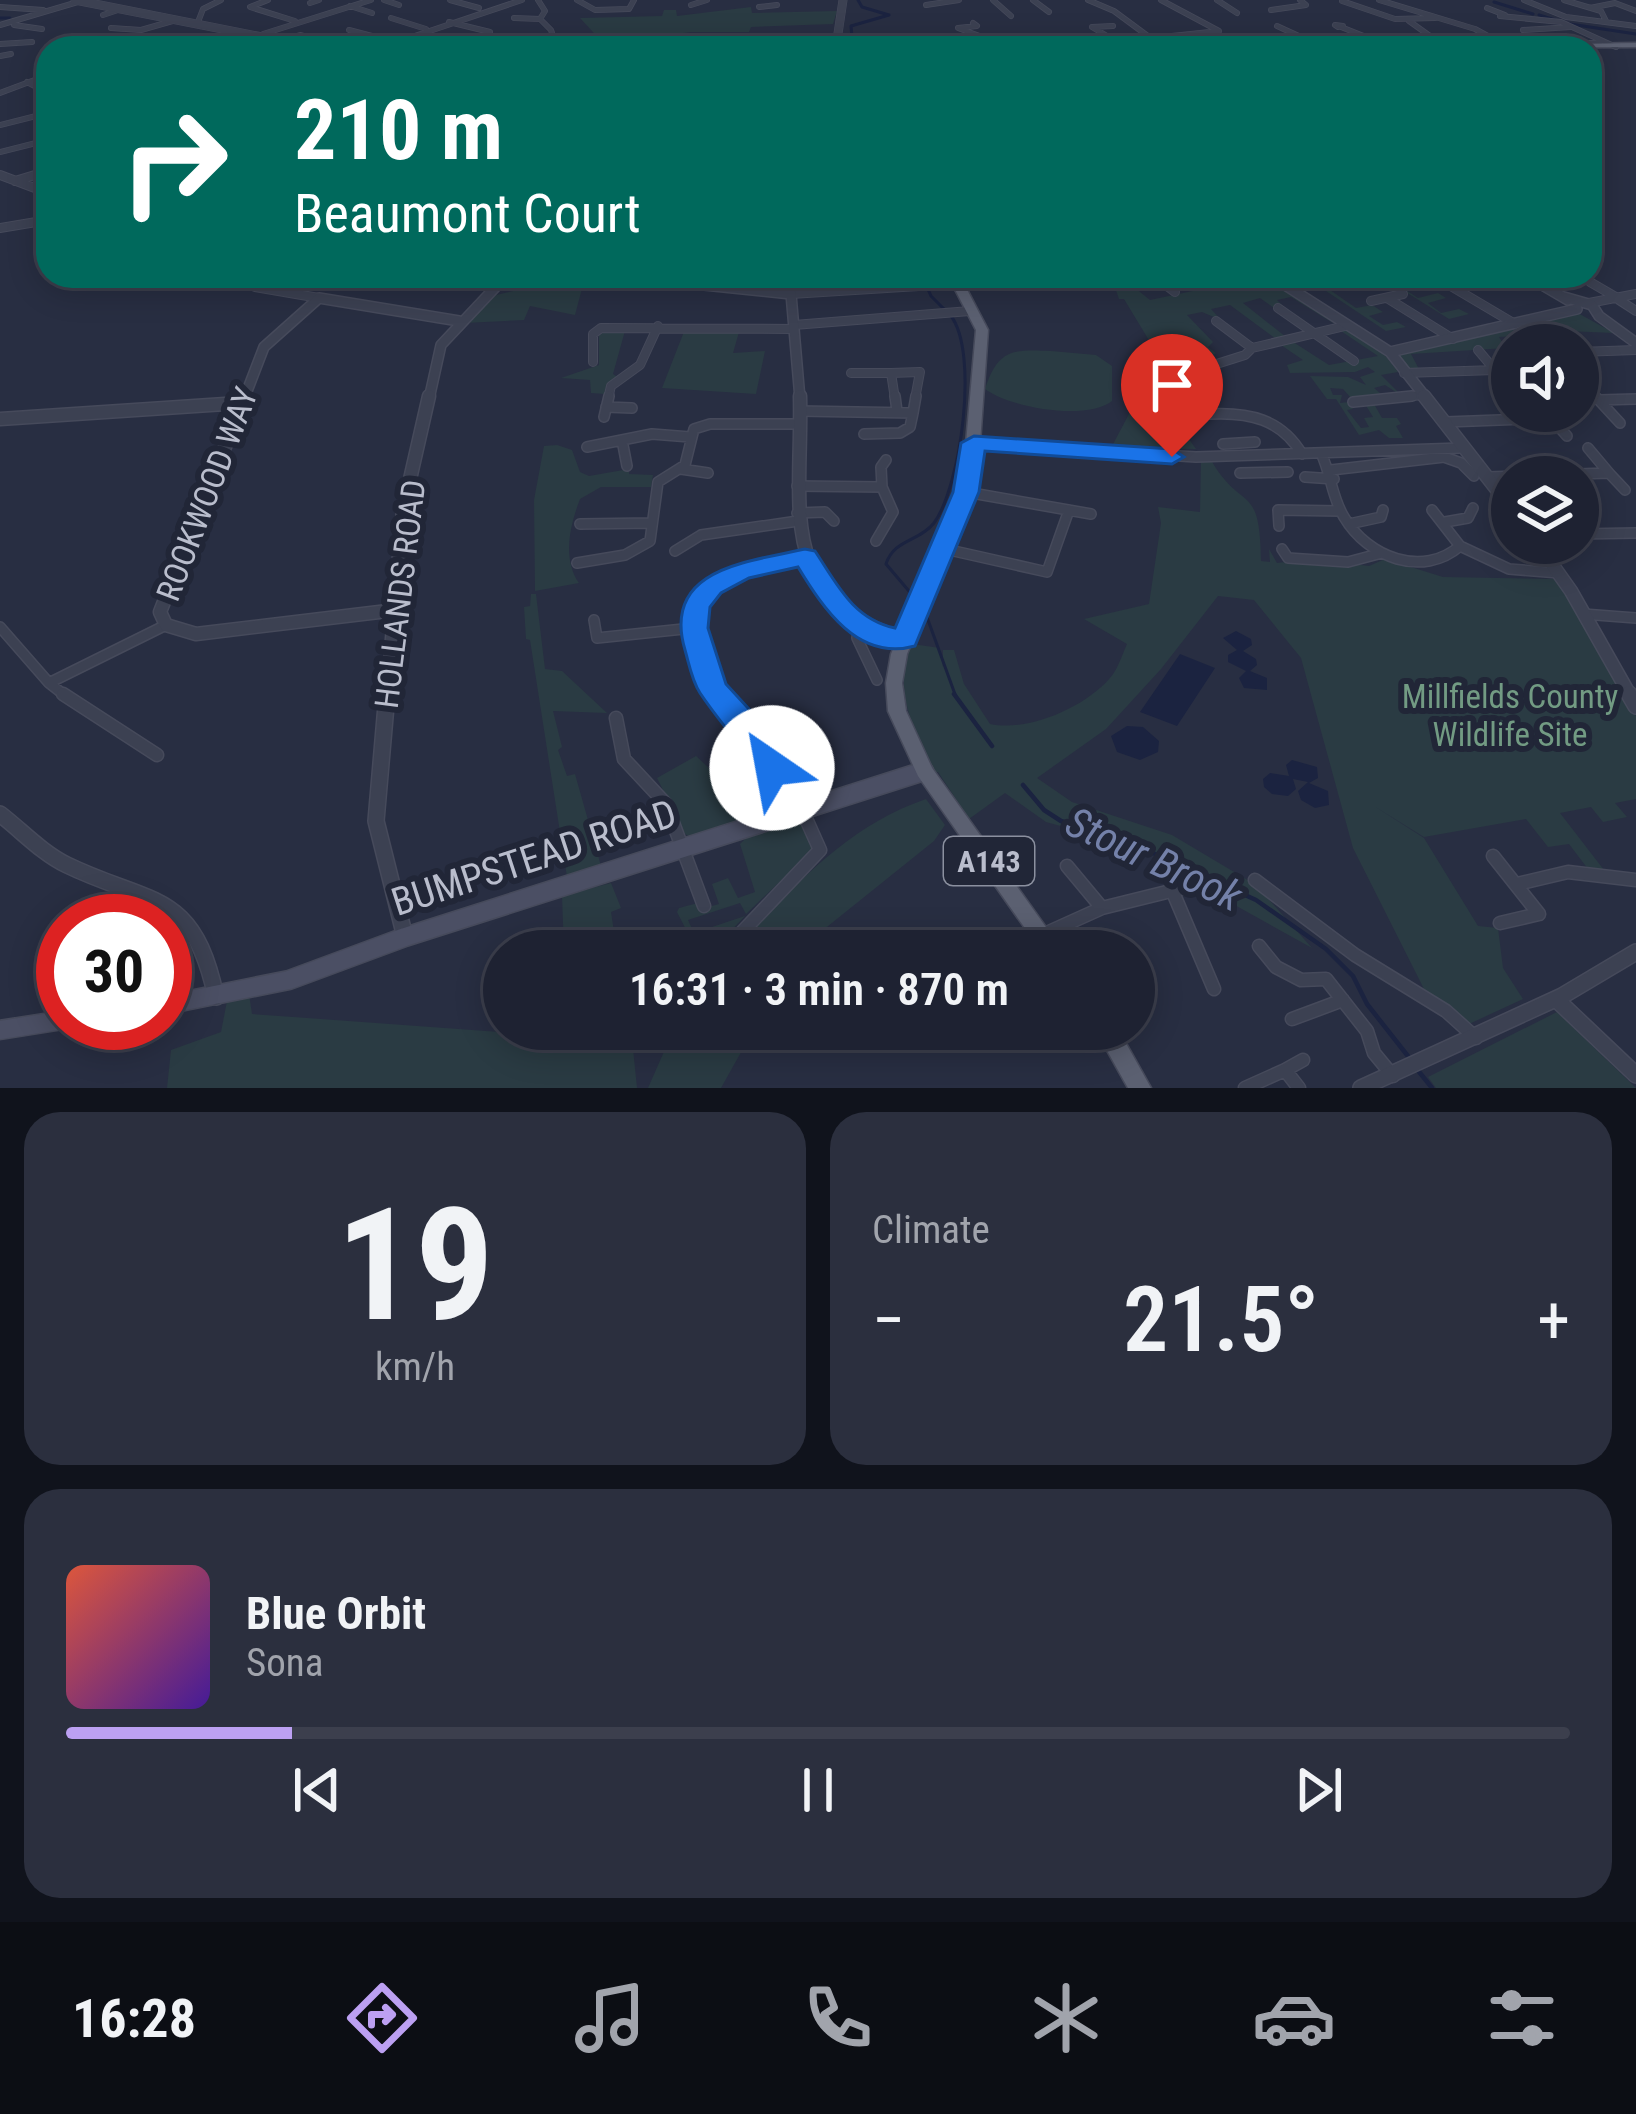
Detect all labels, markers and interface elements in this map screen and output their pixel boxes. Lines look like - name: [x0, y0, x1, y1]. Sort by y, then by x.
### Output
- text: 210 m: [294, 81, 503, 180]
- icon: right: [96, 84, 252, 240]
- text: Beaumont Court: [294, 182, 641, 245]
- map controls: [1491, 324, 1599, 564]
- button: sound: [1491, 324, 1599, 432]
- pin: [1121, 334, 1223, 457]
- icon: arrive: [1139, 352, 1205, 418]
- street label: ROOKWOOD WAY: [148, 382, 266, 606]
- button: layers: [1491, 456, 1599, 564]
- street label: HOLLANDS ROAD: [367, 478, 433, 710]
- park label: Millfields County Wildlife Site: [1402, 677, 1619, 754]
- position arrow: [709, 705, 835, 831]
- street label: BUMPSTEAD ROAD: [386, 790, 682, 926]
- water label: Stour Brook: [1058, 797, 1250, 921]
- road number: A143: [944, 837, 1034, 885]
- speed limit sign: 30: [36, 894, 192, 1050]
- text: 16:31 · 3 min · 870 m: [629, 963, 1009, 1016]
- text: 19: [336, 1174, 494, 1357]
- text: Climate: [872, 1207, 990, 1253]
- text: 21.5°: [1123, 1268, 1319, 1373]
- text: −: [872, 1282, 905, 1359]
- text: +: [1537, 1282, 1570, 1359]
- text: km/h: [375, 1344, 455, 1390]
- text: Blue Orbit: [246, 1587, 426, 1640]
- text: Sona: [246, 1640, 323, 1686]
- icon: previous: [284, 1757, 350, 1823]
- icon: pause: [785, 1757, 851, 1823]
- icon: next: [1286, 1757, 1352, 1823]
- icon: directions: [340, 1976, 424, 2060]
- icon: music: [568, 1976, 652, 2060]
- icon: phone: [796, 1976, 880, 2060]
- icon: climate: [1024, 1976, 1108, 2060]
- icon: car: [1252, 1976, 1336, 2060]
- icon: filters: [1480, 1976, 1564, 2060]
- text: 16:28: [72, 1987, 196, 2050]

